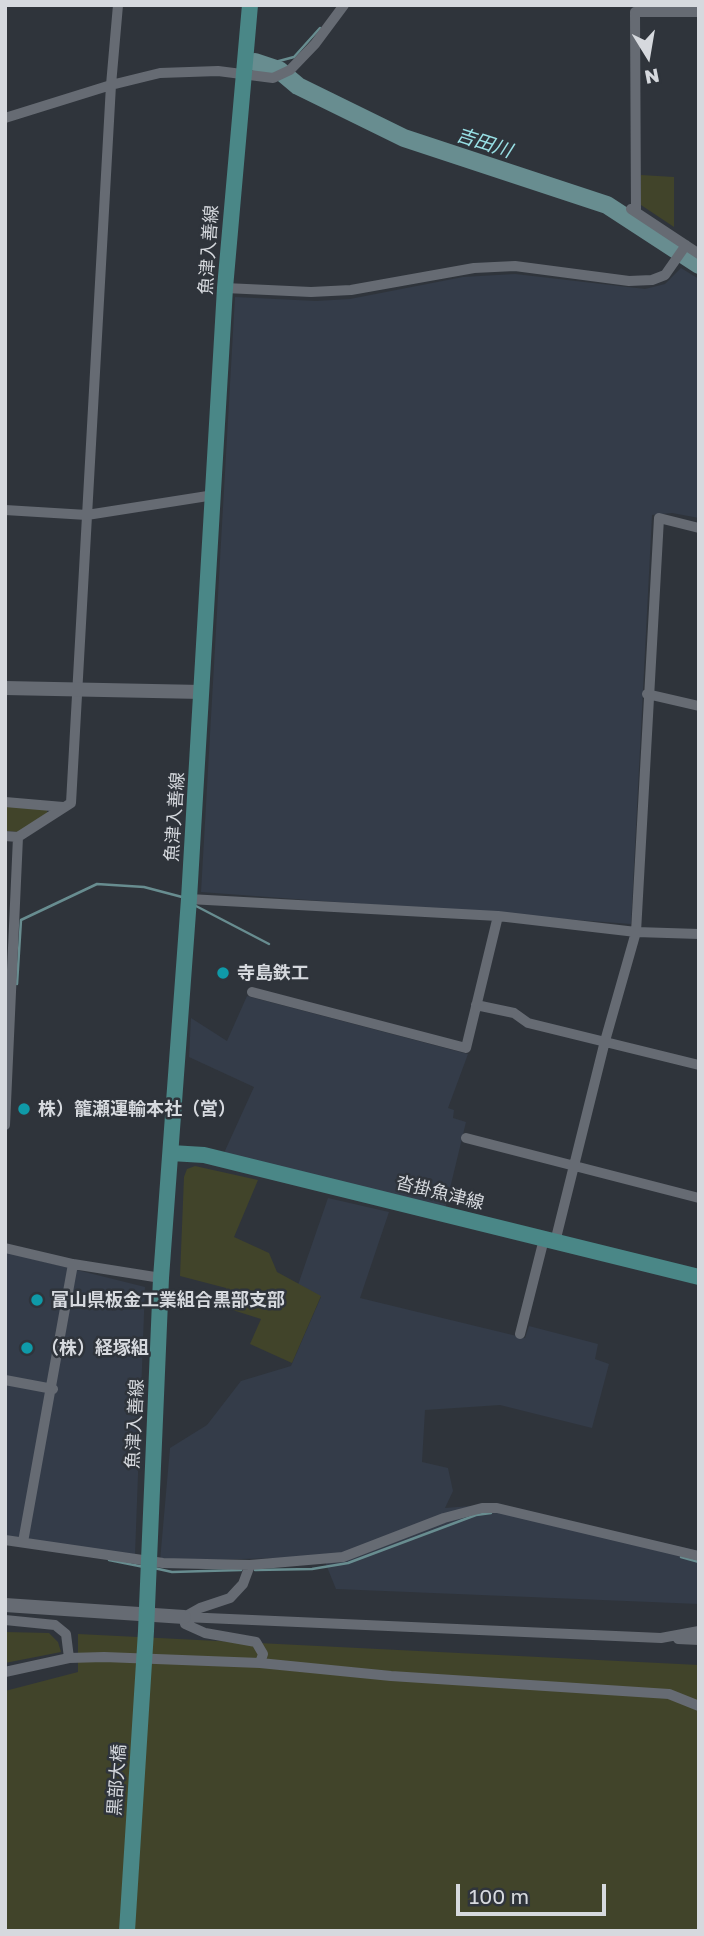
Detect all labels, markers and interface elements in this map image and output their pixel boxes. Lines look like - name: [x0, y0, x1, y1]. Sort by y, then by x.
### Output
- north arrow: [613, 21, 683, 91]
- text: N: [643, 64, 661, 90]
- water label: 吉田川: [453, 123, 515, 163]
- street label: 魚津入善線: [195, 204, 223, 296]
- street label: 魚津入善線: [161, 771, 189, 863]
- place label: 寺島鉄工: [237, 962, 309, 984]
- marker: 寺島鉄工: [215, 965, 231, 981]
- place label: 株）籠瀬運輸本社（営）: [38, 1098, 236, 1120]
- marker: 株）籠瀬運輸本社（営）: [16, 1101, 32, 1117]
- street label: 沓掛魚津線: [394, 1172, 486, 1214]
- place label: 富山県板金工業組合黒部支部: [51, 1289, 285, 1311]
- marker: 富山県板金工業組合黒部支部: [29, 1292, 45, 1308]
- place label: （株）経塚組: [41, 1337, 149, 1359]
- marker: （株）経塚組: [19, 1340, 35, 1356]
- street label: 魚津入善線: [122, 1378, 148, 1470]
- street label: 黒部大橋: [104, 1743, 130, 1817]
- scale bar: [459, 1870, 610, 1914]
- text: 100 m: [469, 1883, 529, 1909]

